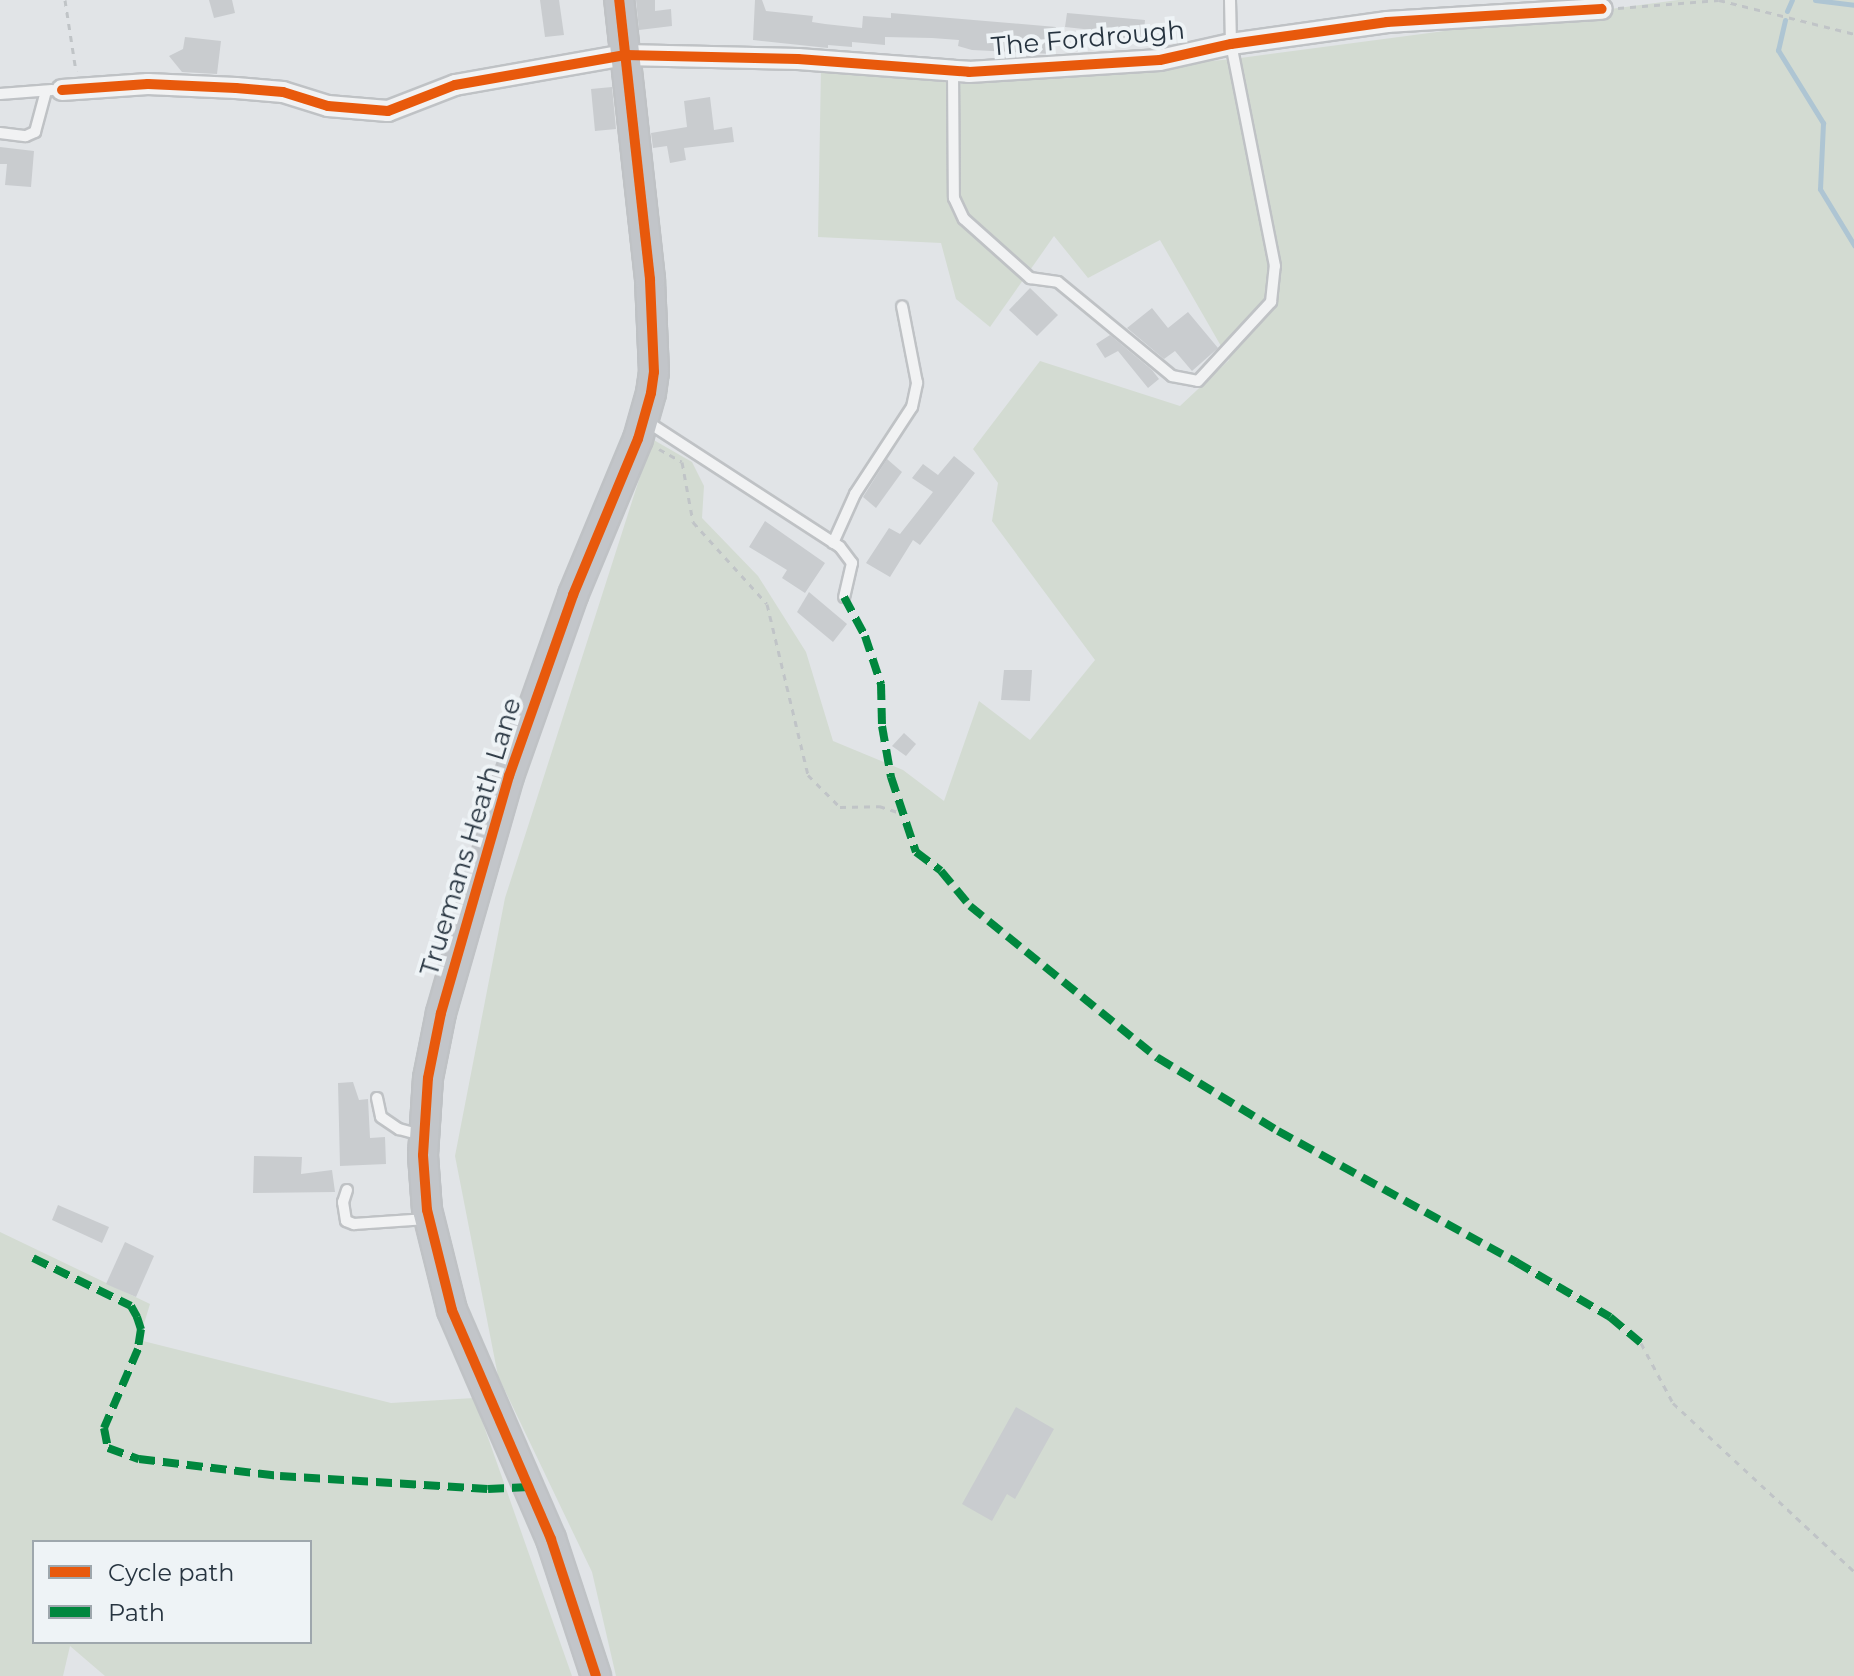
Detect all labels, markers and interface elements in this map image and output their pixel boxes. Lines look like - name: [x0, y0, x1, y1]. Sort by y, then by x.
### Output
- street label: The Fordrough: [990, 15, 1186, 63]
- street label: Truemans Heath Lane: [414, 694, 528, 980]
- legend: [32, 1540, 312, 1644]
- text: Cycle path: [108, 1558, 235, 1587]
- text: Path: [108, 1598, 165, 1627]

